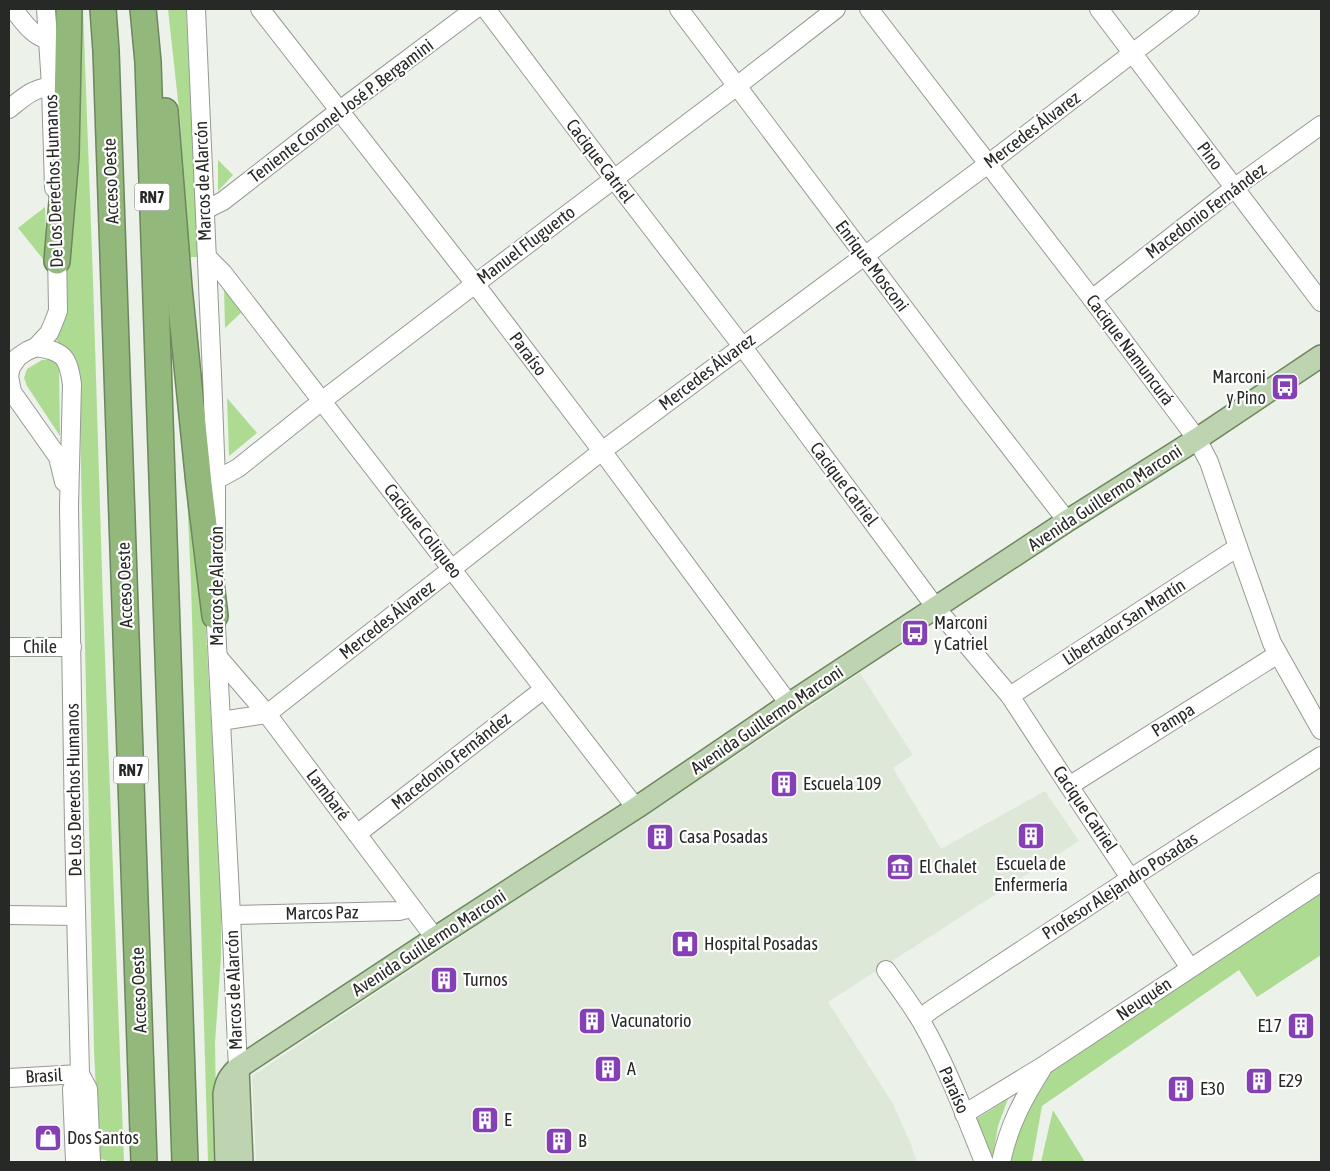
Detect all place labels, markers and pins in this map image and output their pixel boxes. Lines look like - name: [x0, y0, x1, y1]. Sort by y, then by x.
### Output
- place label: Marconi y Pino: [1212, 366, 1266, 408]
- bus stop icon: Marconi y Pino: [1270, 372, 1300, 402]
- place label: Marconi y Catriel: [934, 612, 988, 654]
- bus stop icon: Marconi y Catriel: [900, 618, 930, 648]
- building icon: Escuela 109: [769, 769, 799, 799]
- place label: Escuela 109: [803, 773, 882, 794]
- building icon: Escuela de Enfermería: [1016, 821, 1046, 851]
- building icon: Casa Posadas: [645, 822, 675, 852]
- place label: Casa Posadas: [679, 826, 768, 847]
- museum icon: El Chalet: [885, 852, 915, 882]
- place label: Escuela de Enfermería: [994, 853, 1068, 895]
- place label: El Chalet: [919, 856, 977, 877]
- hospital icon: Hospital Posadas: [670, 929, 700, 959]
- place label: Hospital Posadas: [704, 933, 818, 954]
- building icon: Turnos: [429, 965, 459, 995]
- place label: Turnos: [463, 969, 508, 990]
- building icon: Vacunatorio: [577, 1006, 607, 1036]
- place label: Vacunatorio: [611, 1010, 691, 1031]
- building icon: E17: [1286, 1011, 1316, 1041]
- place label: E17: [1257, 1015, 1282, 1036]
- building icon: A: [593, 1054, 623, 1084]
- place label: A: [627, 1058, 636, 1079]
- building icon: E29: [1244, 1066, 1274, 1096]
- place label: E29: [1278, 1070, 1303, 1091]
- building icon: E30: [1166, 1074, 1196, 1104]
- place label: E30: [1200, 1078, 1225, 1099]
- building icon: E: [470, 1105, 500, 1135]
- place label: E: [504, 1109, 512, 1130]
- shop icon: Dos Santos: [33, 1123, 63, 1153]
- building icon: B: [544, 1126, 574, 1156]
- place label: Dos Santos: [67, 1127, 139, 1148]
- place label: B: [578, 1130, 587, 1151]

